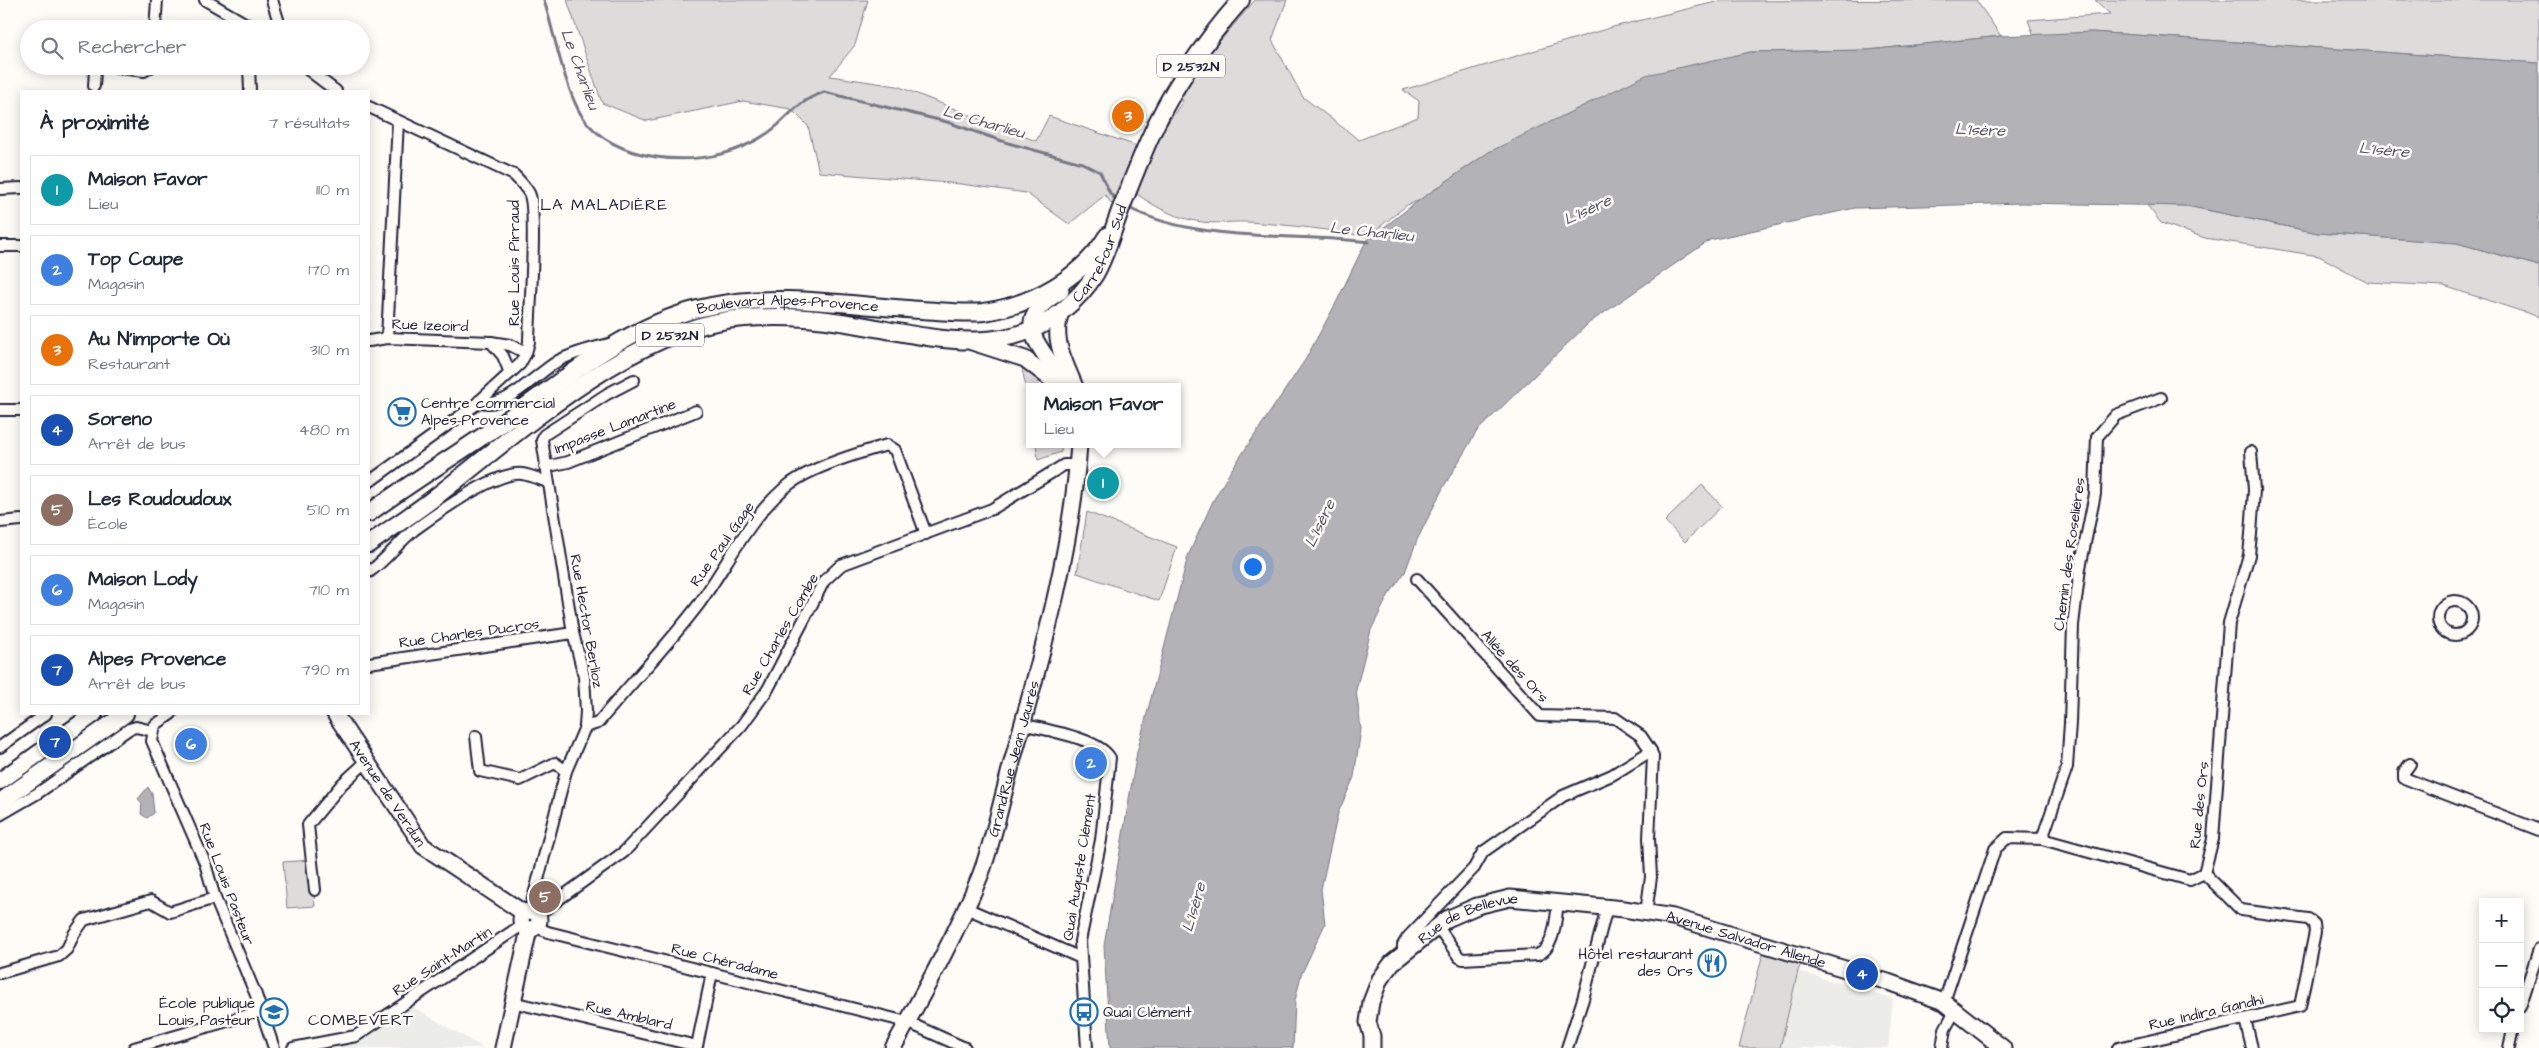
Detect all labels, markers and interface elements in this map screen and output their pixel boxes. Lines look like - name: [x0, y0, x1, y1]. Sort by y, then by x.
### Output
- search box: [20, 20, 370, 75]
- water label: Le Charlieu: [555, 26, 605, 113]
- icon: search: [38, 34, 66, 62]
- text: Rechercher: [78, 34, 186, 61]
- road number: D 2532N: [1157, 54, 1225, 78]
- pin: 3: [1112, 97, 1144, 135]
- water label: Le Charlieu: [940, 100, 1028, 144]
- text: À proximité: [40, 108, 149, 137]
- text: 7 résultats: [268, 112, 350, 134]
- water label: L'Isère: [1954, 118, 2007, 142]
- water label: L'Isère: [2358, 137, 2411, 163]
- text: Maison Favor: [88, 166, 207, 193]
- text: 1: [56, 179, 58, 201]
- text: 110 m: [316, 179, 349, 201]
- water label: L'Isère: [1560, 189, 1616, 230]
- text: Lieu: [88, 193, 118, 215]
- district label: LA MALADIÈRE: [540, 194, 668, 216]
- street label: Rue Louis Pirraud: [504, 200, 525, 326]
- street label: Carrefour Sud: [1068, 201, 1133, 307]
- water label: Le Charlieu: [1329, 217, 1416, 247]
- text: Top Coupe: [88, 246, 183, 273]
- text: 2: [52, 259, 62, 281]
- text: 170 m: [308, 259, 349, 281]
- text: Magasin: [88, 273, 144, 295]
- street label: Boulevard Alpes-Provence: [695, 290, 879, 320]
- street label: Rue Izeoird: [391, 314, 469, 337]
- road number: D 2532N: [636, 324, 704, 346]
- text: Au N'importe Où: [88, 326, 230, 353]
- text: 3: [53, 339, 61, 361]
- text: 310 m: [310, 339, 349, 361]
- text: Restaurant: [88, 353, 170, 375]
- popup: [1026, 383, 1181, 448]
- text: Maison Favor: [1044, 391, 1163, 418]
- place label: Centre commercial Alpes-Provence: [421, 393, 555, 431]
- street label: Impasse Lamartine: [551, 394, 679, 459]
- supermarket icon: Centre commercial Alpes-Provence: [387, 397, 417, 427]
- text: Soreno: [88, 406, 152, 433]
- text: Lieu: [1044, 418, 1074, 440]
- text: 4: [52, 419, 62, 441]
- text: 480 m: [299, 419, 349, 441]
- text: Arrêt de bus: [88, 433, 186, 455]
- pin: 1: [1087, 464, 1119, 502]
- street label: Chemin des Roseliéres: [2048, 476, 2091, 632]
- text: Les Roudoudoux: [88, 486, 232, 513]
- water label: L'Isère: [1299, 495, 1341, 551]
- street label: Rue Paul Gage: [685, 498, 760, 592]
- text: 5: [51, 499, 63, 521]
- text: 510 m: [307, 499, 349, 521]
- text: École: [88, 513, 128, 535]
- street label: Rue Hector Berlioz: [564, 553, 609, 690]
- your location: [1240, 554, 1266, 580]
- text: Maison Lody: [88, 566, 198, 593]
- street label: Rue Charles Combe: [737, 569, 824, 699]
- text: 6: [52, 579, 62, 601]
- text: 710 m: [308, 579, 349, 601]
- text: Magasin: [88, 593, 144, 615]
- street label: Rue Charles Ducros: [398, 613, 541, 654]
- street label: Allée des Ors: [1476, 625, 1553, 708]
- text: Alpes Provence: [88, 646, 226, 673]
- text: 7: [52, 659, 62, 681]
- text: 790 m: [301, 659, 349, 681]
- text: Arrêt de bus: [88, 673, 186, 695]
- street label: Grand'Rue Jean Jaurès: [983, 678, 1045, 839]
- pin: 7: [39, 723, 71, 761]
- pin: 6: [175, 725, 207, 763]
- street label: Avenue de Verdun: [344, 735, 431, 852]
- pin: 2: [1075, 744, 1107, 782]
- street label: Rue des Ors: [2184, 760, 2215, 850]
- street label: Quai Auguste Clément: [1057, 792, 1103, 942]
- street label: Rue Louis Pasteur: [194, 820, 260, 948]
- pin: 5: [529, 878, 561, 916]
- water label: L'Isère: [1176, 879, 1212, 934]
- street label: Rue de Bellevue: [1414, 888, 1519, 949]
- map controls: [2479, 898, 2524, 1033]
- button: +: [2479, 898, 2524, 943]
- street label: Avenue Salvador Allende: [1665, 906, 1828, 974]
- street label: Rue Saint-Martin: [389, 921, 496, 1001]
- street label: Rue Chéradame: [669, 938, 781, 985]
- button: −: [2479, 943, 2524, 988]
- place label: Hôtel restaurant des Ors: [1578, 944, 1693, 982]
- restaurant icon: Hôtel restaurant des Ors: [1697, 948, 1727, 978]
- pin: 4: [1846, 955, 1878, 993]
- button: locate: [2479, 988, 2524, 1033]
- street label: Rue Indira Gandhi: [2147, 989, 2266, 1036]
- place label: École publique Louis Pasteur: [158, 993, 255, 1031]
- street label: Rue Amblard: [584, 995, 674, 1036]
- school or university icon: École publique Louis Pasteur: [259, 997, 289, 1027]
- bus stop icon: Quai Clément: [1069, 997, 1099, 1027]
- place label: Quai Clément: [1103, 1002, 1192, 1023]
- district label: COMBEVERT: [308, 1009, 414, 1031]

